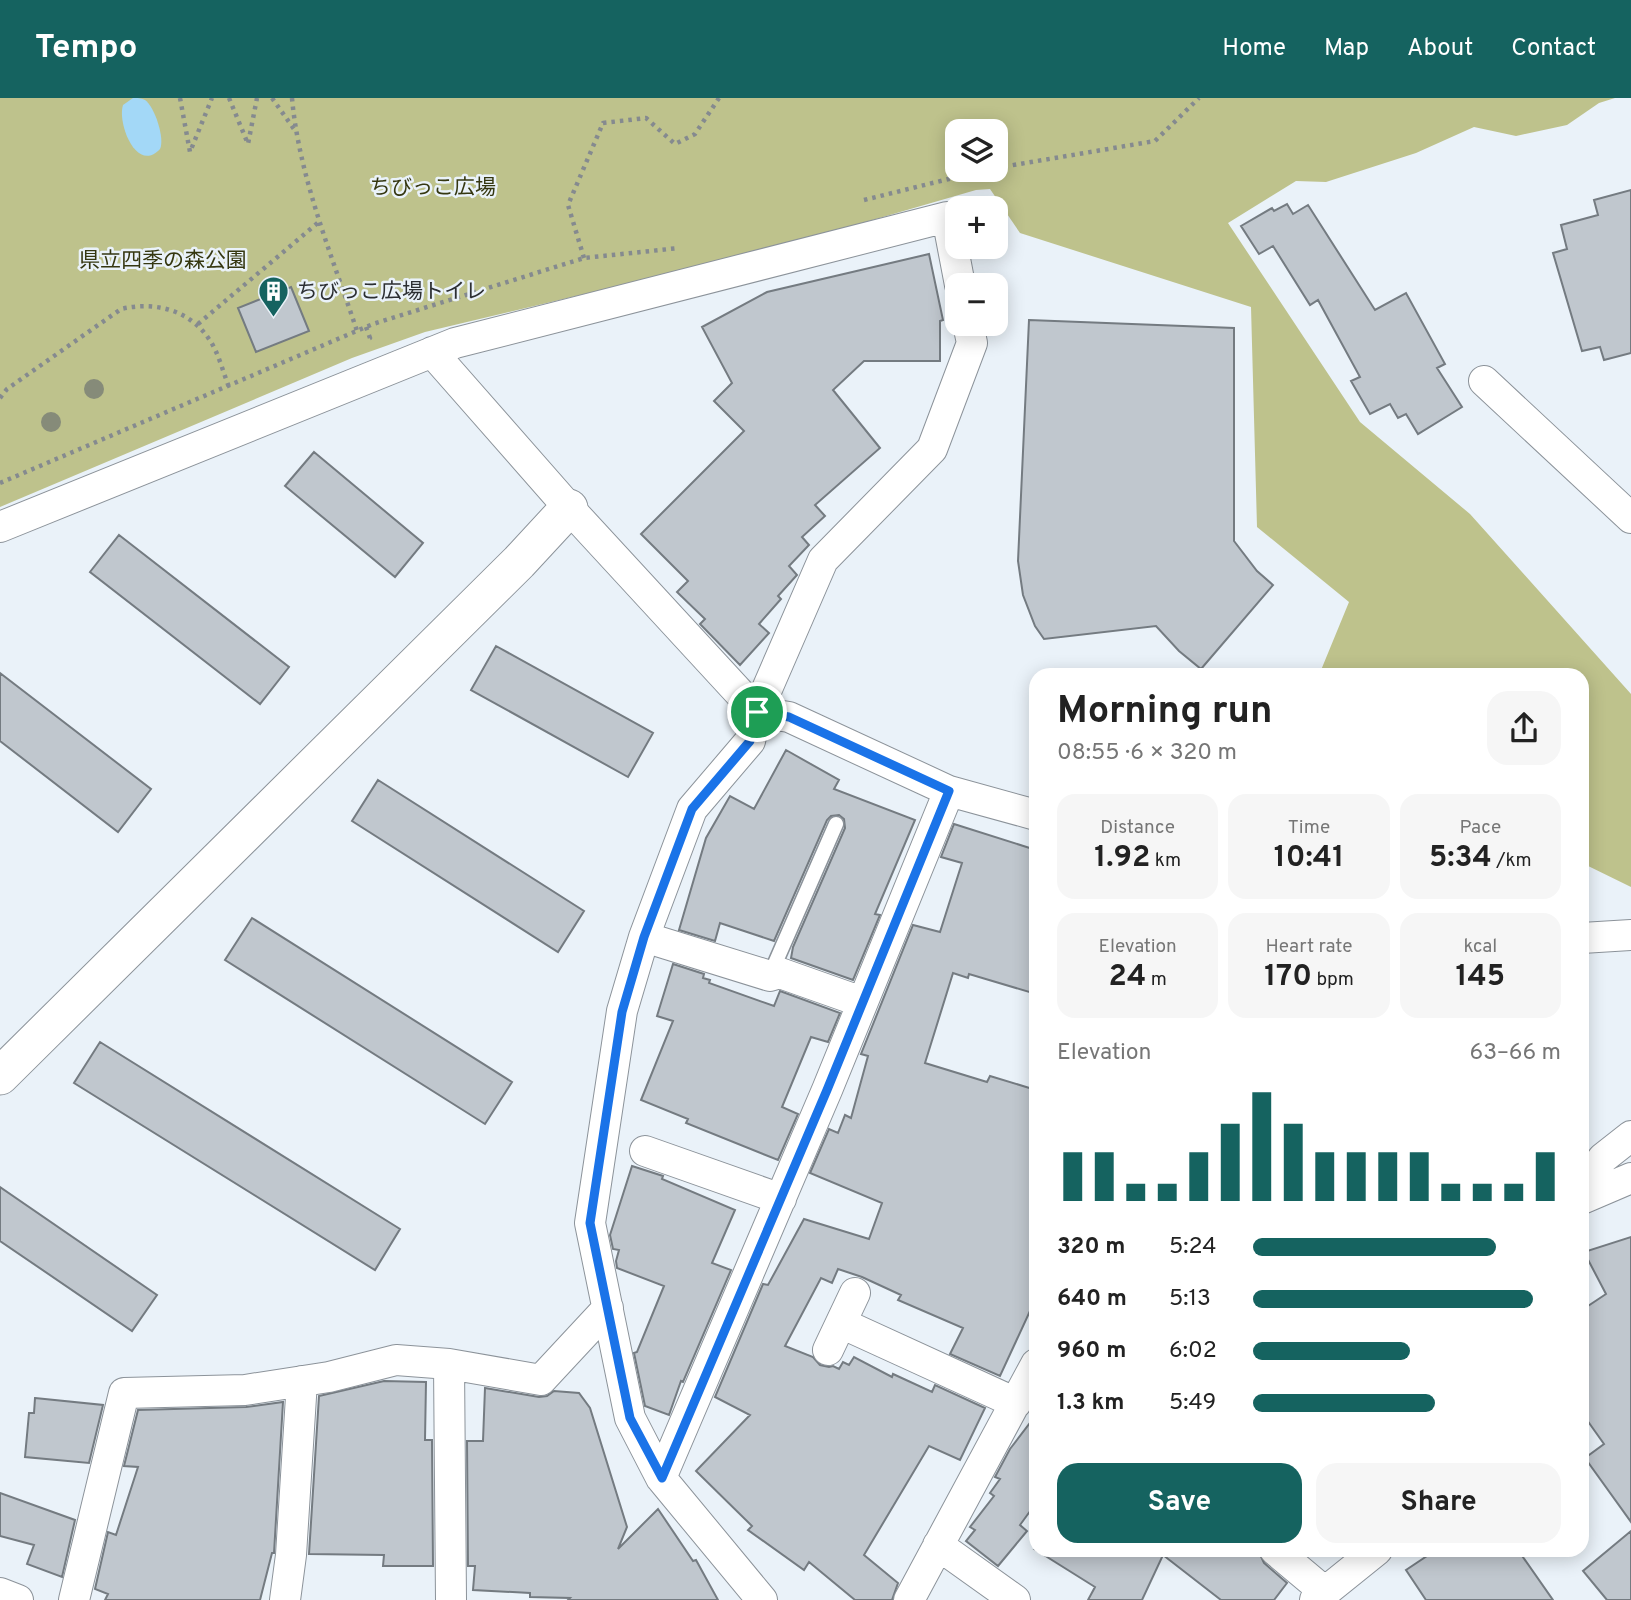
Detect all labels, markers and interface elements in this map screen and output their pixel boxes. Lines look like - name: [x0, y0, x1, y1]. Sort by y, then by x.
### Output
- text: Tempo: [35, 28, 138, 70]
- text: Home: [1222, 34, 1286, 64]
- text: Map: [1324, 34, 1369, 64]
- text: About: [1407, 34, 1473, 64]
- text: Contact: [1511, 34, 1596, 64]
- map controls: [945, 119, 1008, 336]
- button: layers: [945, 119, 1008, 182]
- park label: ちびっこ広場: [370, 175, 496, 202]
- button: +: [945, 196, 1008, 259]
- park label: 県立四季の森公園: [79, 248, 247, 275]
- button: −: [945, 273, 1008, 336]
- building icon: ちびっこ広場トイレ: [257, 275, 291, 319]
- place label: ちびっこ広場トイレ: [297, 279, 486, 306]
- pin: [727, 682, 787, 742]
- text: Morning run: [1057, 688, 1273, 737]
- button: share: [1487, 691, 1561, 765]
- icon: arrive: [738, 693, 776, 731]
- text: 08:55 · 6 × 320 m: [1057, 739, 1237, 768]
- text: Distance: [1100, 816, 1175, 840]
- text: Time: [1288, 816, 1330, 840]
- text: Pace: [1459, 816, 1501, 840]
- text: 1.92: [1094, 840, 1150, 877]
- text: 10:41: [1274, 840, 1344, 877]
- text: 5:34: [1429, 840, 1492, 877]
- text: km: [1150, 849, 1181, 873]
- text: /km: [1492, 849, 1532, 873]
- text: Elevation: [1099, 935, 1177, 959]
- text: Heart rate: [1266, 935, 1352, 959]
- text: kcal: [1463, 935, 1497, 959]
- text: 24: [1109, 959, 1146, 996]
- text: 170: [1264, 959, 1312, 996]
- text: 145: [1456, 959, 1505, 996]
- text: m: [1146, 968, 1167, 992]
- text: bpm: [1312, 968, 1354, 992]
- text: Elevation: [1057, 1039, 1152, 1068]
- text: 63–66 m: [1469, 1039, 1561, 1068]
- text: 320 m: [1057, 1233, 1125, 1262]
- text: 5:24: [1169, 1233, 1217, 1262]
- text: 640 m: [1057, 1285, 1127, 1314]
- text: 5:13: [1169, 1285, 1211, 1314]
- text: 960 m: [1057, 1337, 1126, 1366]
- text: 6:02: [1169, 1337, 1217, 1366]
- text: 1.3 km: [1057, 1389, 1124, 1418]
- text: 5:49: [1169, 1389, 1216, 1418]
- button: Save: [1057, 1463, 1302, 1543]
- button: Share: [1316, 1463, 1561, 1543]

